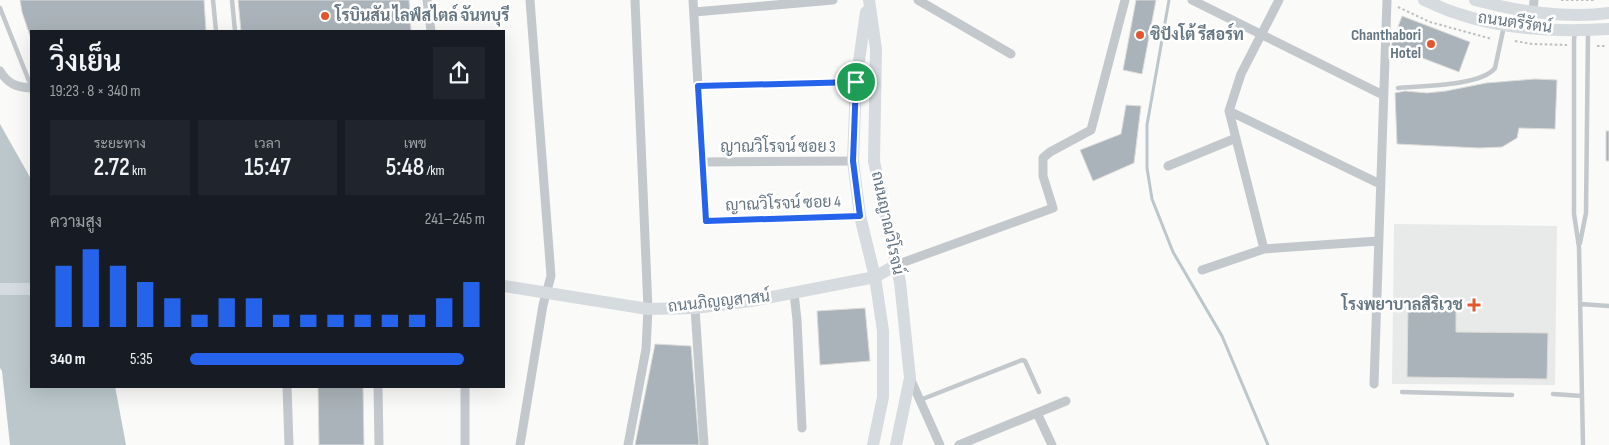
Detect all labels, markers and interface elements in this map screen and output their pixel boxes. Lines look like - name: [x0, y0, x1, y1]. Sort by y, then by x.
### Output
- place label: โรบินสัน ไลฟ์สไตล์ จันทบุรี: [334, 4, 510, 27]
- street label: ถนนตรีรัตน์: [1477, 4, 1554, 38]
- marker: โรบินสัน ไลฟ์สไตล์ จันทบุรี: [319, 10, 331, 22]
- place label: ชิปังโต้ รีสอร์ท: [1150, 23, 1244, 45]
- place label: Chanthabori Hotel: [1351, 26, 1421, 63]
- marker: ชิปังโต้ รีสอร์ท: [1134, 29, 1146, 41]
- marker: Chanthabori Hotel: [1425, 38, 1437, 50]
- text: วิ่งเย็น: [50, 46, 121, 79]
- button: share: [433, 47, 485, 99]
- pin: [835, 61, 877, 103]
- icon: arrive: [842, 68, 870, 96]
- text: 19:23 · 8 × 340 m: [50, 82, 141, 101]
- street label: ญาณวิโรจน์ ซอย 3: [720, 134, 836, 157]
- text: ระยะทาง: [94, 135, 146, 152]
- text: เวลา: [254, 135, 281, 152]
- text: เพซ: [404, 135, 427, 152]
- text: 2.72: [93, 152, 130, 183]
- text: 15:47: [244, 152, 291, 183]
- text: 5:48: [386, 152, 424, 183]
- text: km: [130, 162, 146, 179]
- text: /km: [424, 162, 445, 179]
- street label: ถนนญาณวิโรจน์: [867, 169, 911, 276]
- street label: ญาณวิโรจน์ ซอย 4: [725, 188, 841, 216]
- text: 241–245 m: [425, 210, 485, 229]
- text: ความสูง: [50, 213, 102, 232]
- street label: ถนนภิญญสาสน์: [667, 283, 771, 317]
- place label: โรงพยาบาลสิริเวช: [1340, 293, 1463, 315]
- marker: โรงพยาบาลสิริเวช: [1467, 298, 1481, 312]
- text: 340 m: [50, 350, 85, 369]
- text: 5:35: [130, 350, 153, 369]

